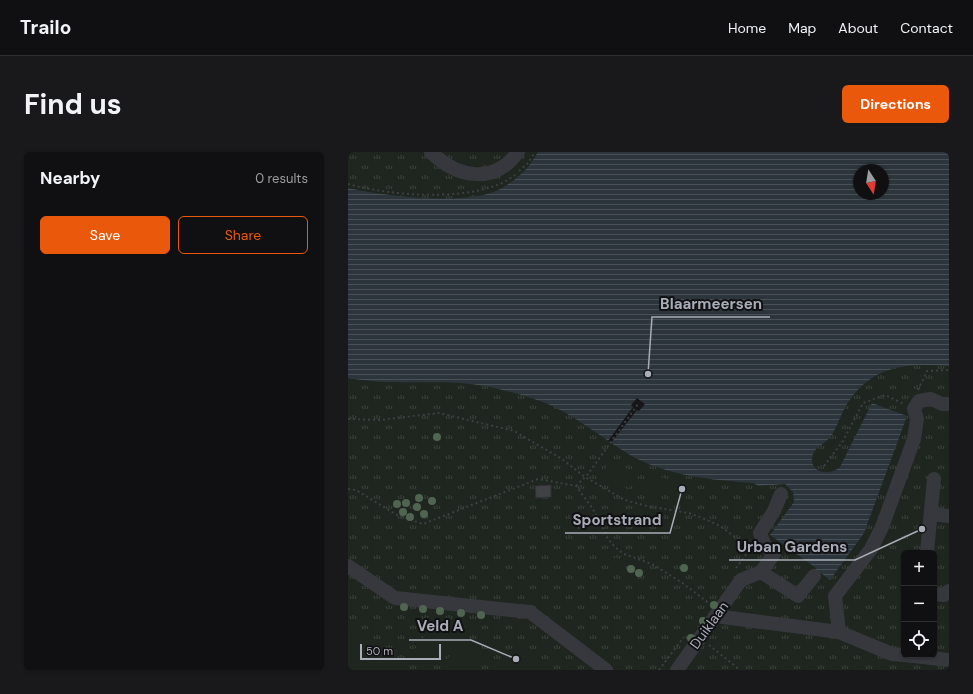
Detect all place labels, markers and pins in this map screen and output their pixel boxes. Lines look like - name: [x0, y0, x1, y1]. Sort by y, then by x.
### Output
- callout: Blaarmeersen: [652, 290, 770, 317]
- callout: Sportstrand: [565, 506, 670, 533]
- callout: Urban Gardens: [729, 533, 855, 560]
- callout: Veld A: [409, 613, 471, 640]

